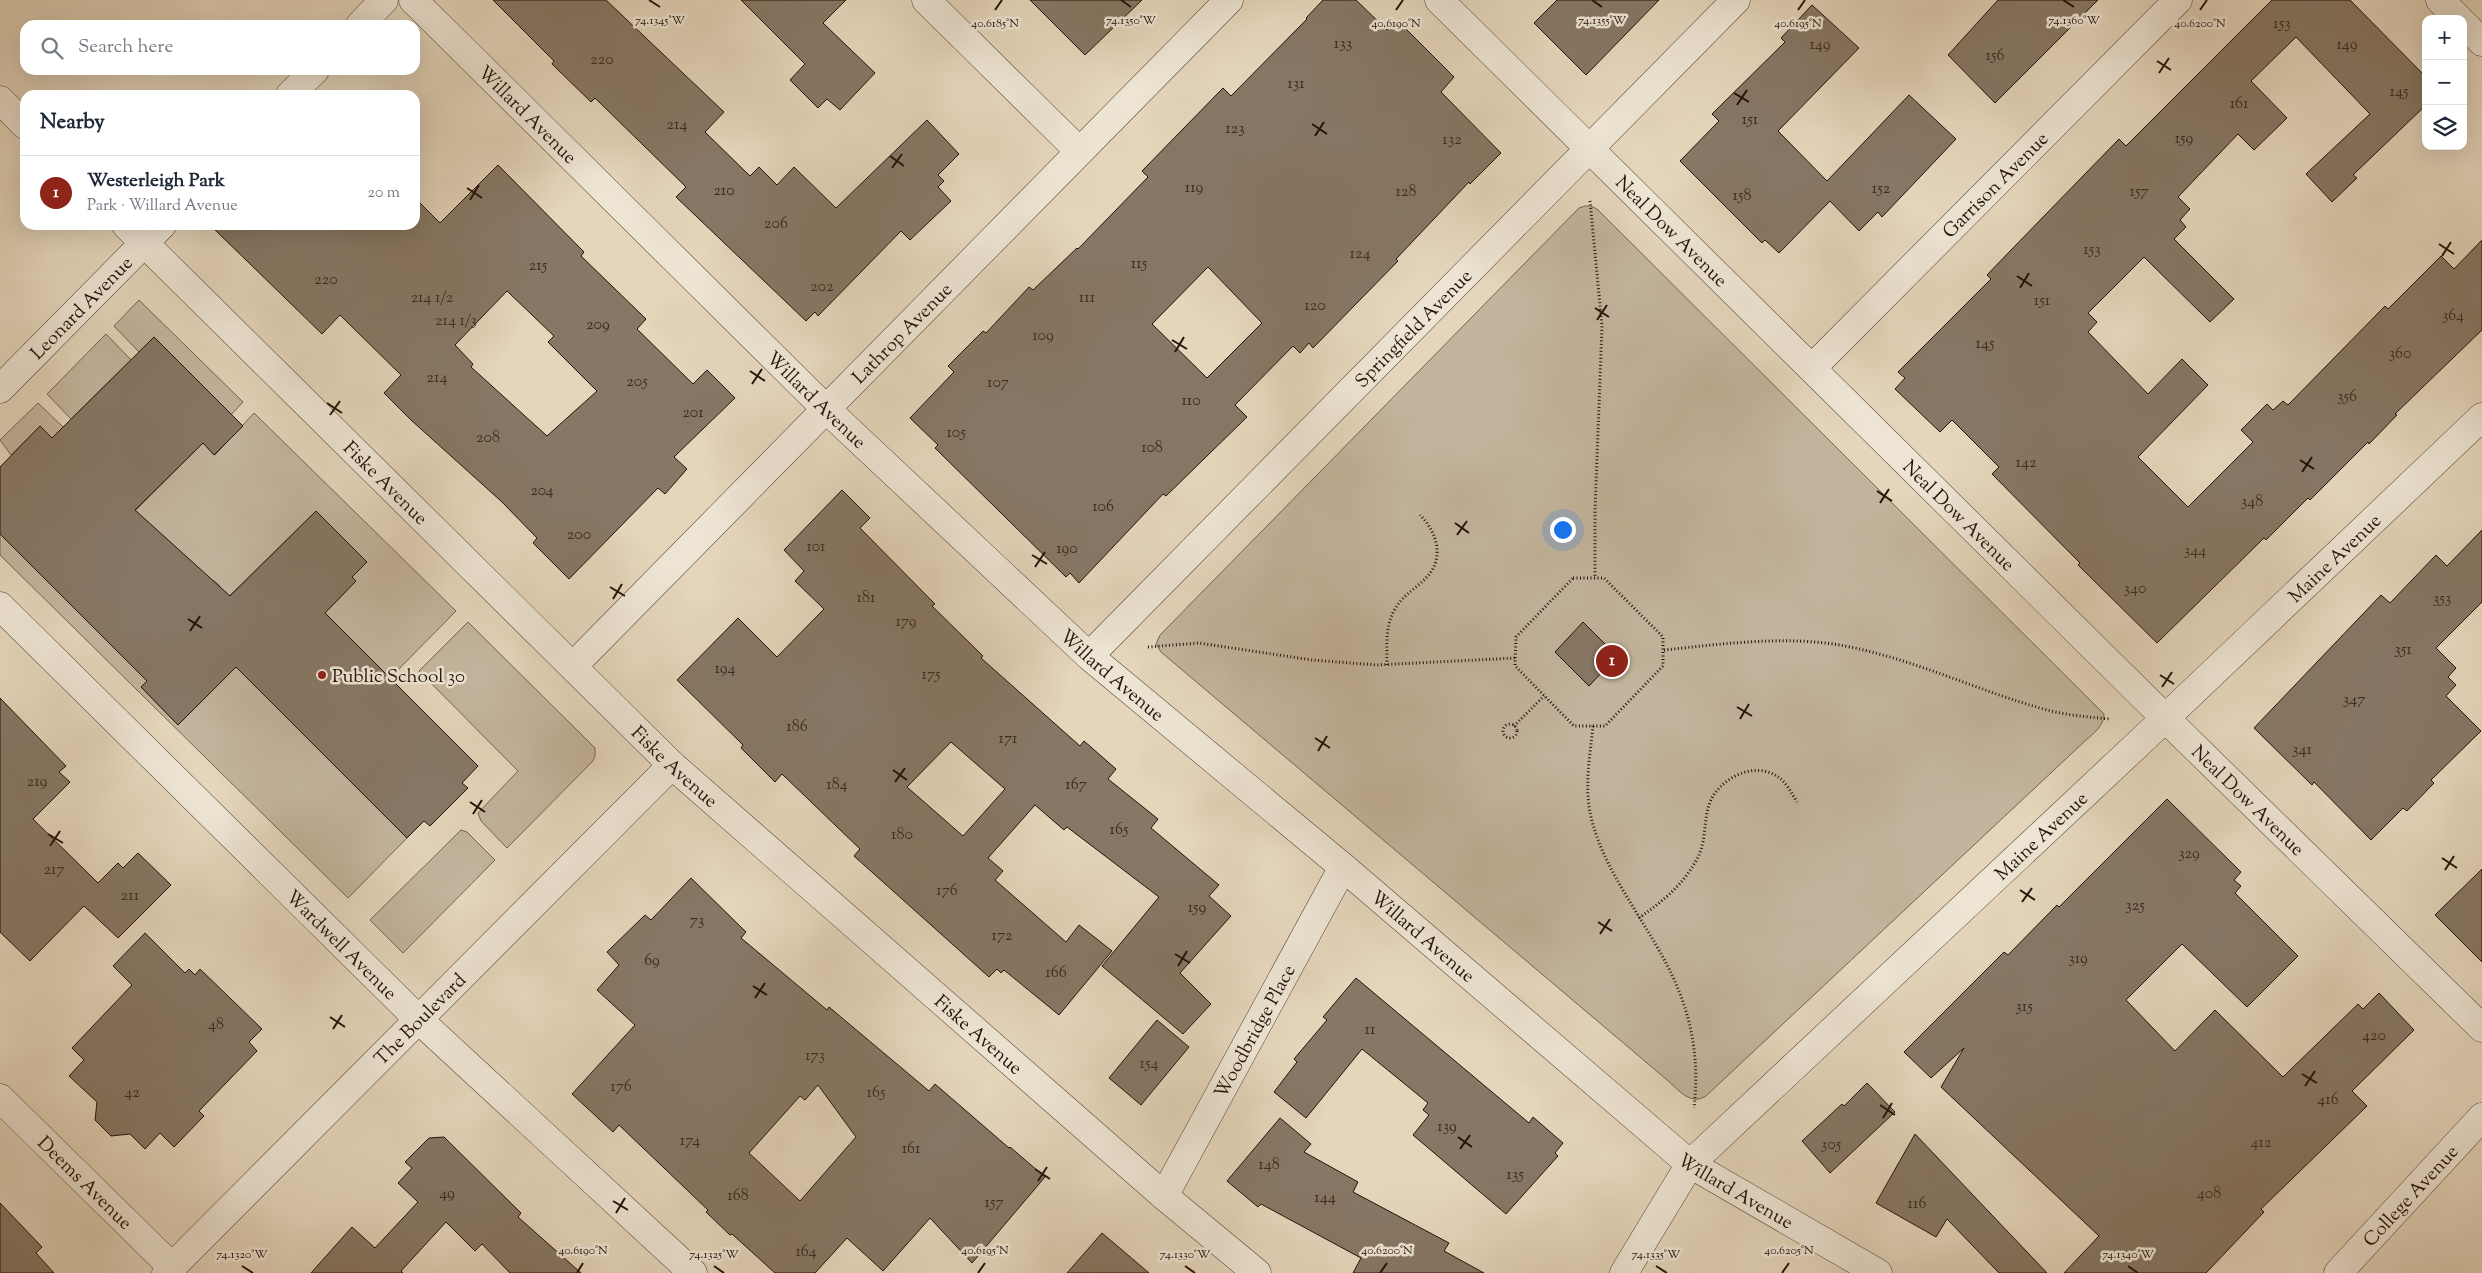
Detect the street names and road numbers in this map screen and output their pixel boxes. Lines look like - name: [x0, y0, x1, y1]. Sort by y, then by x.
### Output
- street label: Willard Avenue: [471, 60, 582, 171]
- street label: Garrison Avenue: [1937, 127, 2056, 245]
- street label: Neal Dow Avenue: [1608, 171, 1733, 294]
- street label: Leonard Avenue: [25, 251, 140, 367]
- street label: Springfield Avenue: [1350, 264, 1479, 395]
- street label: Lathrop Avenue: [847, 277, 960, 391]
- street label: Willard Avenue: [759, 346, 871, 456]
- street label: Fiske Avenue: [336, 436, 433, 532]
- street label: Neal Dow Avenue: [1895, 455, 2020, 578]
- street label: Maine Avenue: [2283, 509, 2388, 610]
- street label: Willard Avenue: [1052, 624, 1169, 729]
- street label: Fiske Avenue: [624, 721, 723, 815]
- street label: Neal Dow Avenue: [2184, 740, 2310, 863]
- street label: Maine Avenue: [1990, 786, 2095, 888]
- street label: Wardwell Avenue: [279, 885, 402, 1007]
- street label: Willard Avenue: [1364, 885, 1480, 990]
- street label: Woodbridge Place: [1209, 960, 1303, 1104]
- street label: The Boulevard: [369, 968, 473, 1073]
- street label: Fiske Avenue: [927, 990, 1028, 1082]
- street label: Deems Avenue: [30, 1131, 137, 1237]
- street label: College Avenue: [2358, 1140, 2466, 1254]
- street label: Willard Avenue: [1670, 1148, 1798, 1237]

